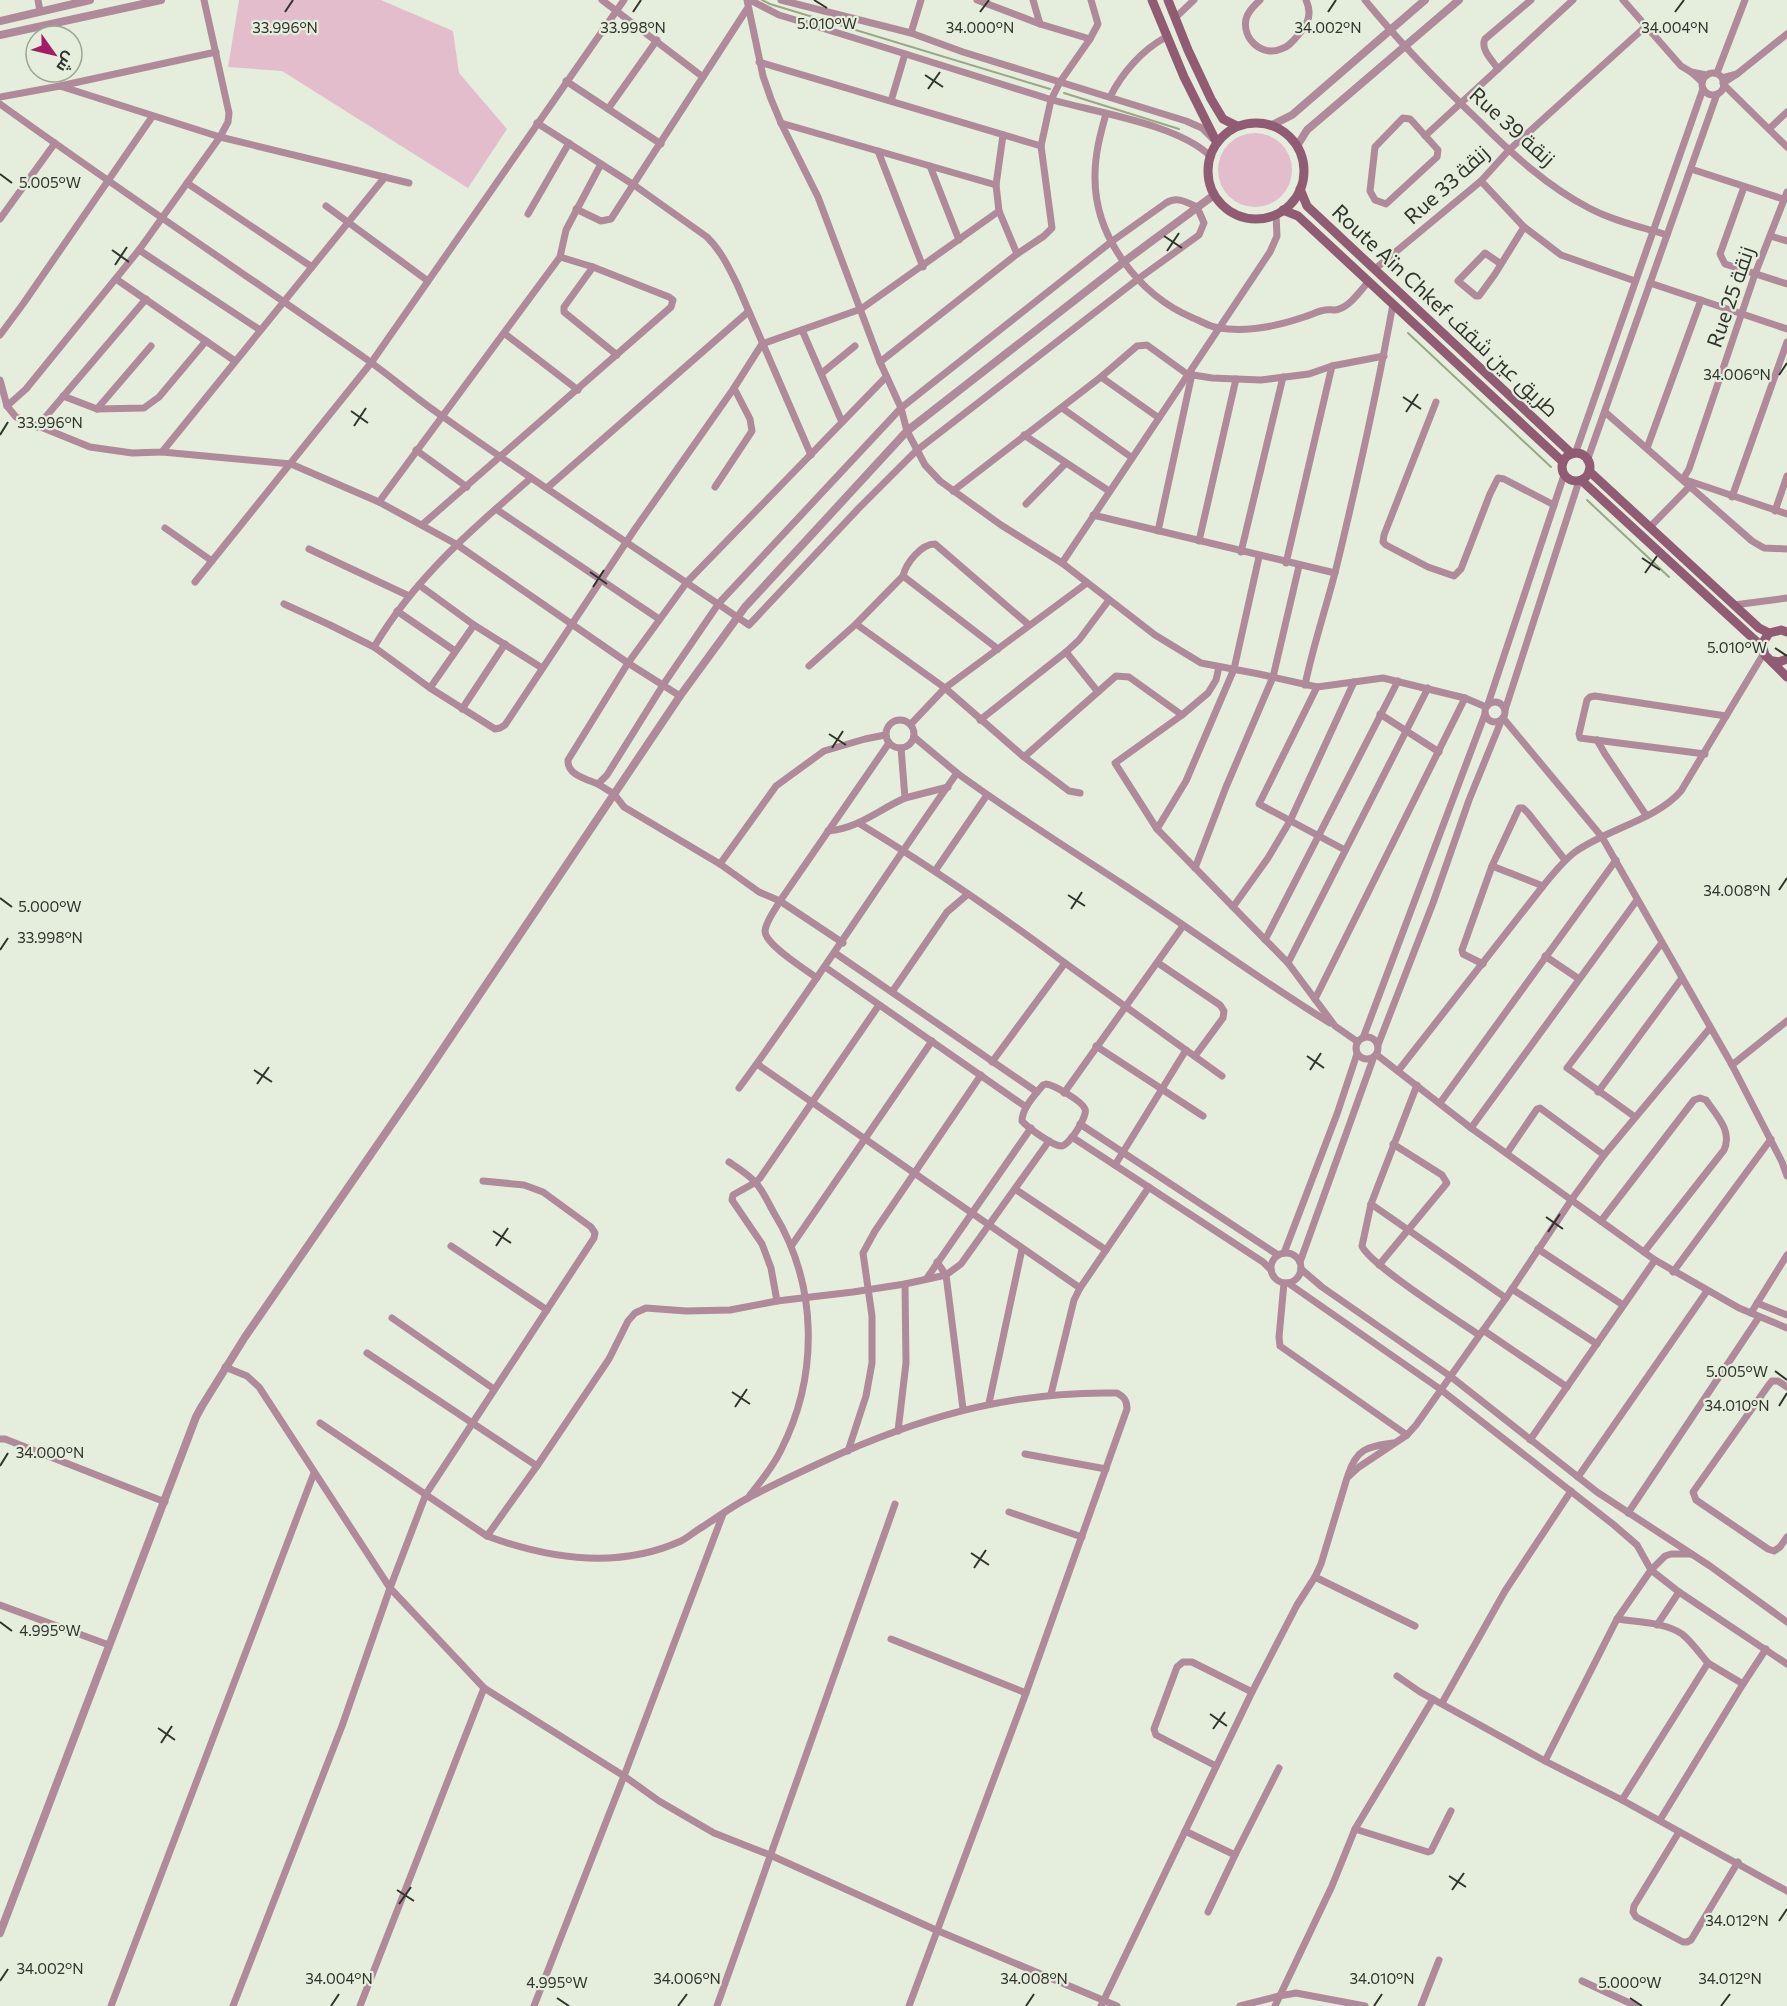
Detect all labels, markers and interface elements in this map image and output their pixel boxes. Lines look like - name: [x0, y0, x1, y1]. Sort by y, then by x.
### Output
- text: 5.010°W: [797, 14, 857, 32]
- text: 33.996°N: [252, 18, 318, 36]
- text: 33.998°N: [600, 18, 666, 36]
- text: 34.000°N: [946, 18, 1014, 36]
- text: 34.002°N: [1294, 18, 1362, 36]
- text: 34.004°N: [1641, 18, 1709, 36]
- north arrow: [24, 24, 84, 84]
- text: ش: [52, 48, 80, 76]
- street label: Rue 39 زنقة: [1464, 81, 1561, 171]
- street label: Rue 33 زنقة: [1398, 139, 1494, 229]
- text: 5.005°W: [19, 173, 81, 191]
- street label: Route Aïn Chkef طريق عين شقف: [1326, 198, 1564, 423]
- street label: Rue 25 زنقة: [1701, 243, 1759, 351]
- text: 34.006°N: [1703, 365, 1771, 383]
- text: 33.996°N: [17, 413, 83, 431]
- text: 5.010°W: [1707, 638, 1767, 656]
- text: 34.008°N: [1703, 881, 1771, 899]
- text: 5.000°W: [18, 897, 82, 915]
- text: 33.998°N: [17, 928, 83, 946]
- text: 5.005°W: [1706, 1362, 1768, 1380]
- text: 34.010°N: [1704, 1396, 1770, 1414]
- text: 34.000°N: [16, 1443, 84, 1461]
- text: 4.995°W: [19, 1621, 81, 1639]
- text: 34.012°N: [1705, 1911, 1769, 1929]
- text: 34.002°N: [16, 1959, 84, 1977]
- text: 34.004°N: [305, 1969, 373, 1987]
- text: 34.006°N: [653, 1969, 721, 1987]
- text: 34.008°N: [1000, 1969, 1068, 1987]
- text: 34.010°N: [1349, 1969, 1415, 1987]
- text: 34.012°N: [1698, 1969, 1762, 1987]
- text: 4.995°W: [526, 1973, 588, 1991]
- text: 5.000°W: [1598, 1973, 1662, 1991]

